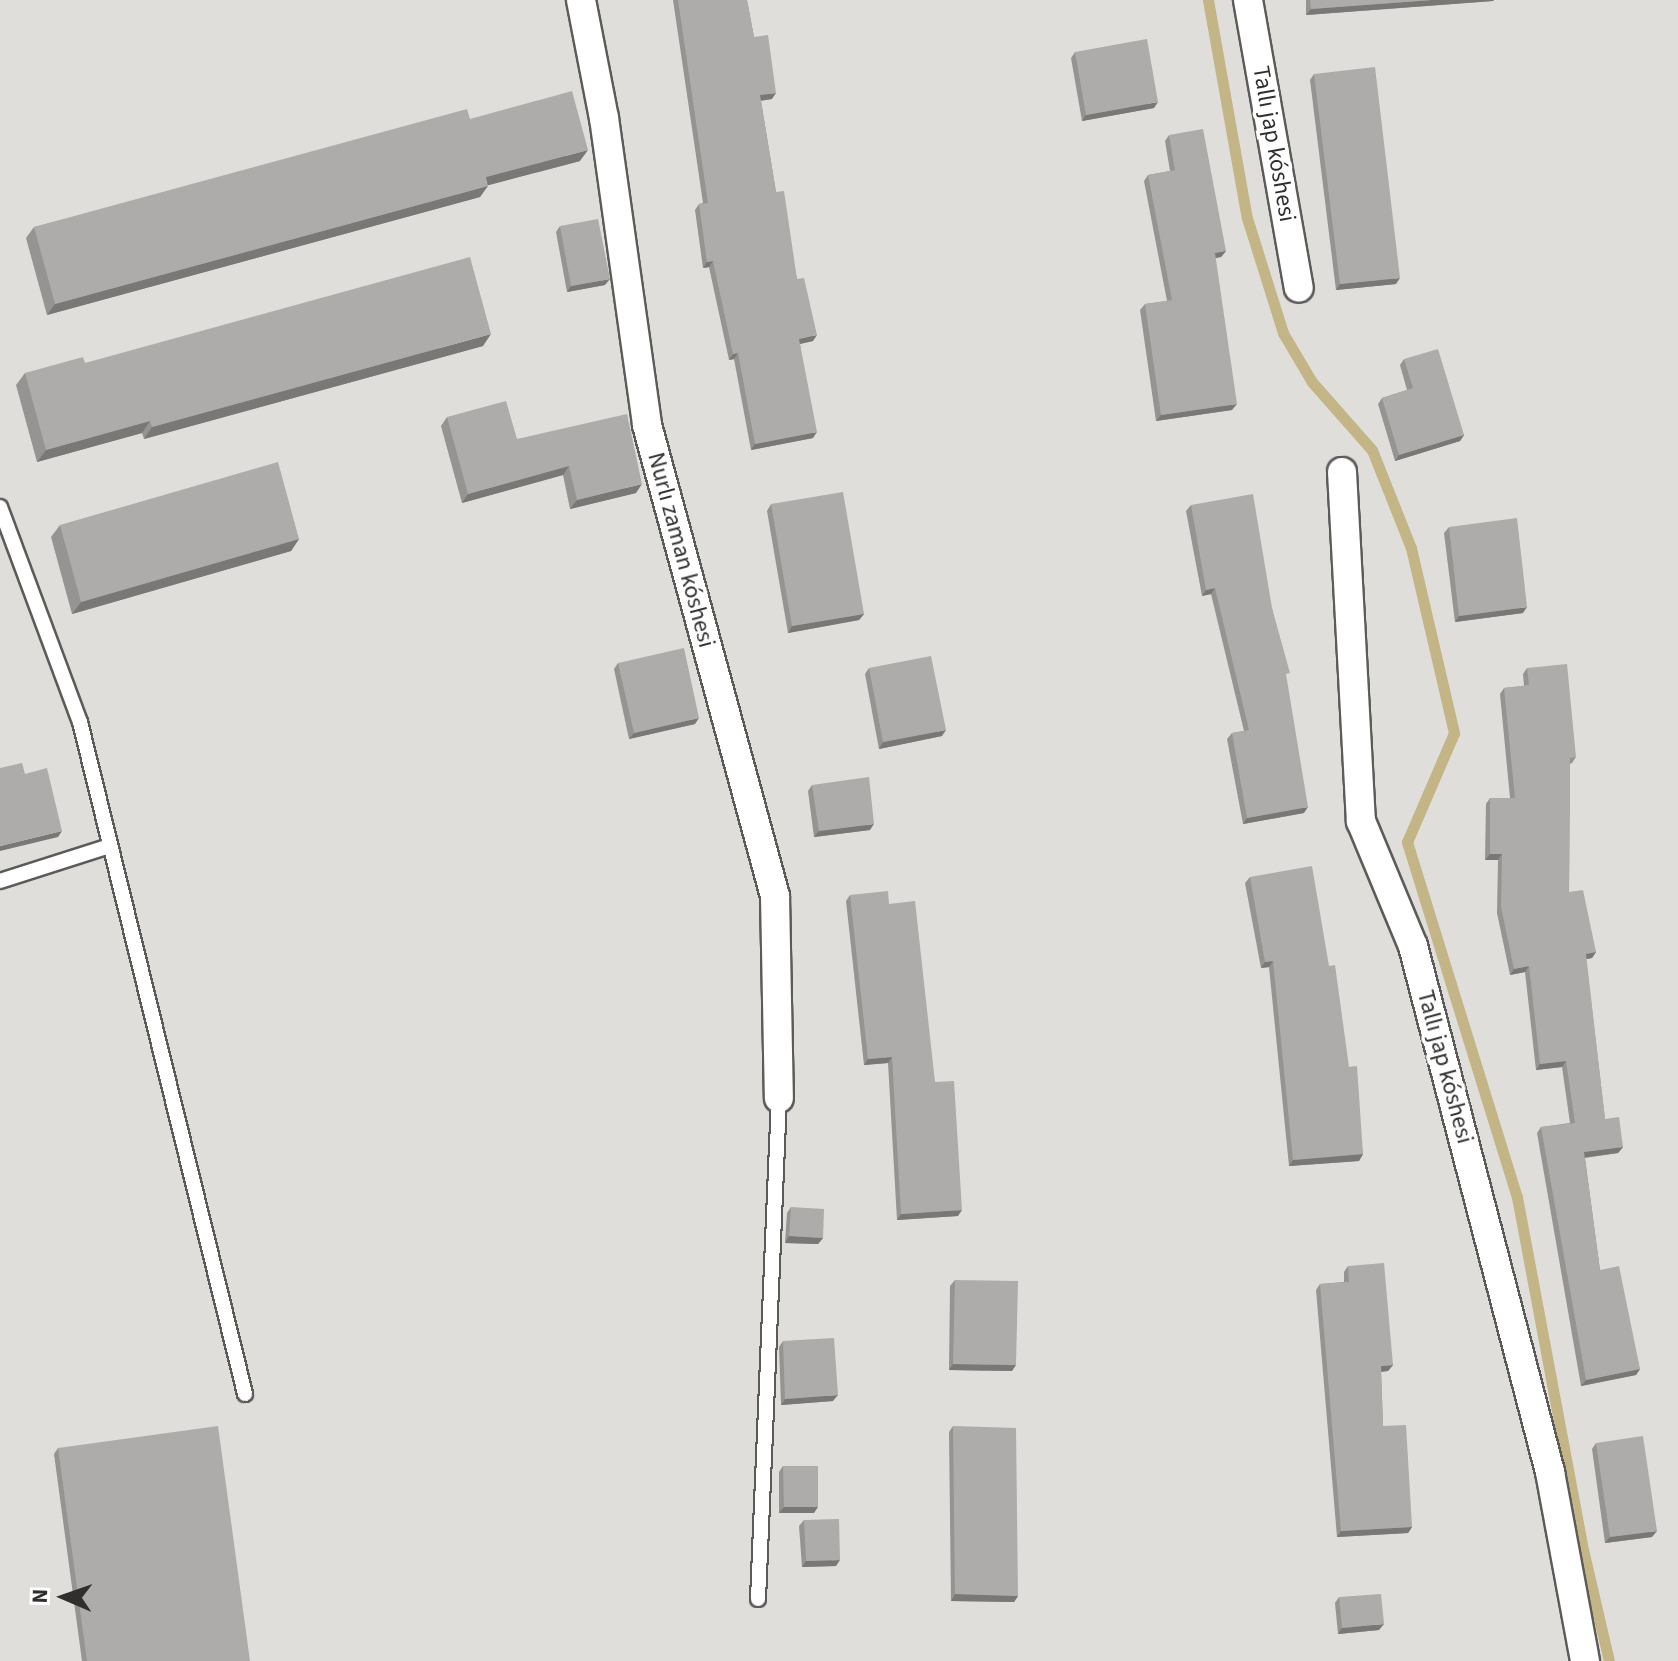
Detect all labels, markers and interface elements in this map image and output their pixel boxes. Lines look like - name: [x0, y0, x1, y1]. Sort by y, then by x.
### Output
- street label: Tallı jap kóshesi: [1246, 64, 1302, 224]
- street label: Nurlı zaman kóshesi: [641, 449, 721, 651]
- street label: Tallı jap kóshesi: [1411, 987, 1479, 1147]
- north arrow: [24, 1557, 104, 1637]
- text: N: [24, 1588, 56, 1604]

